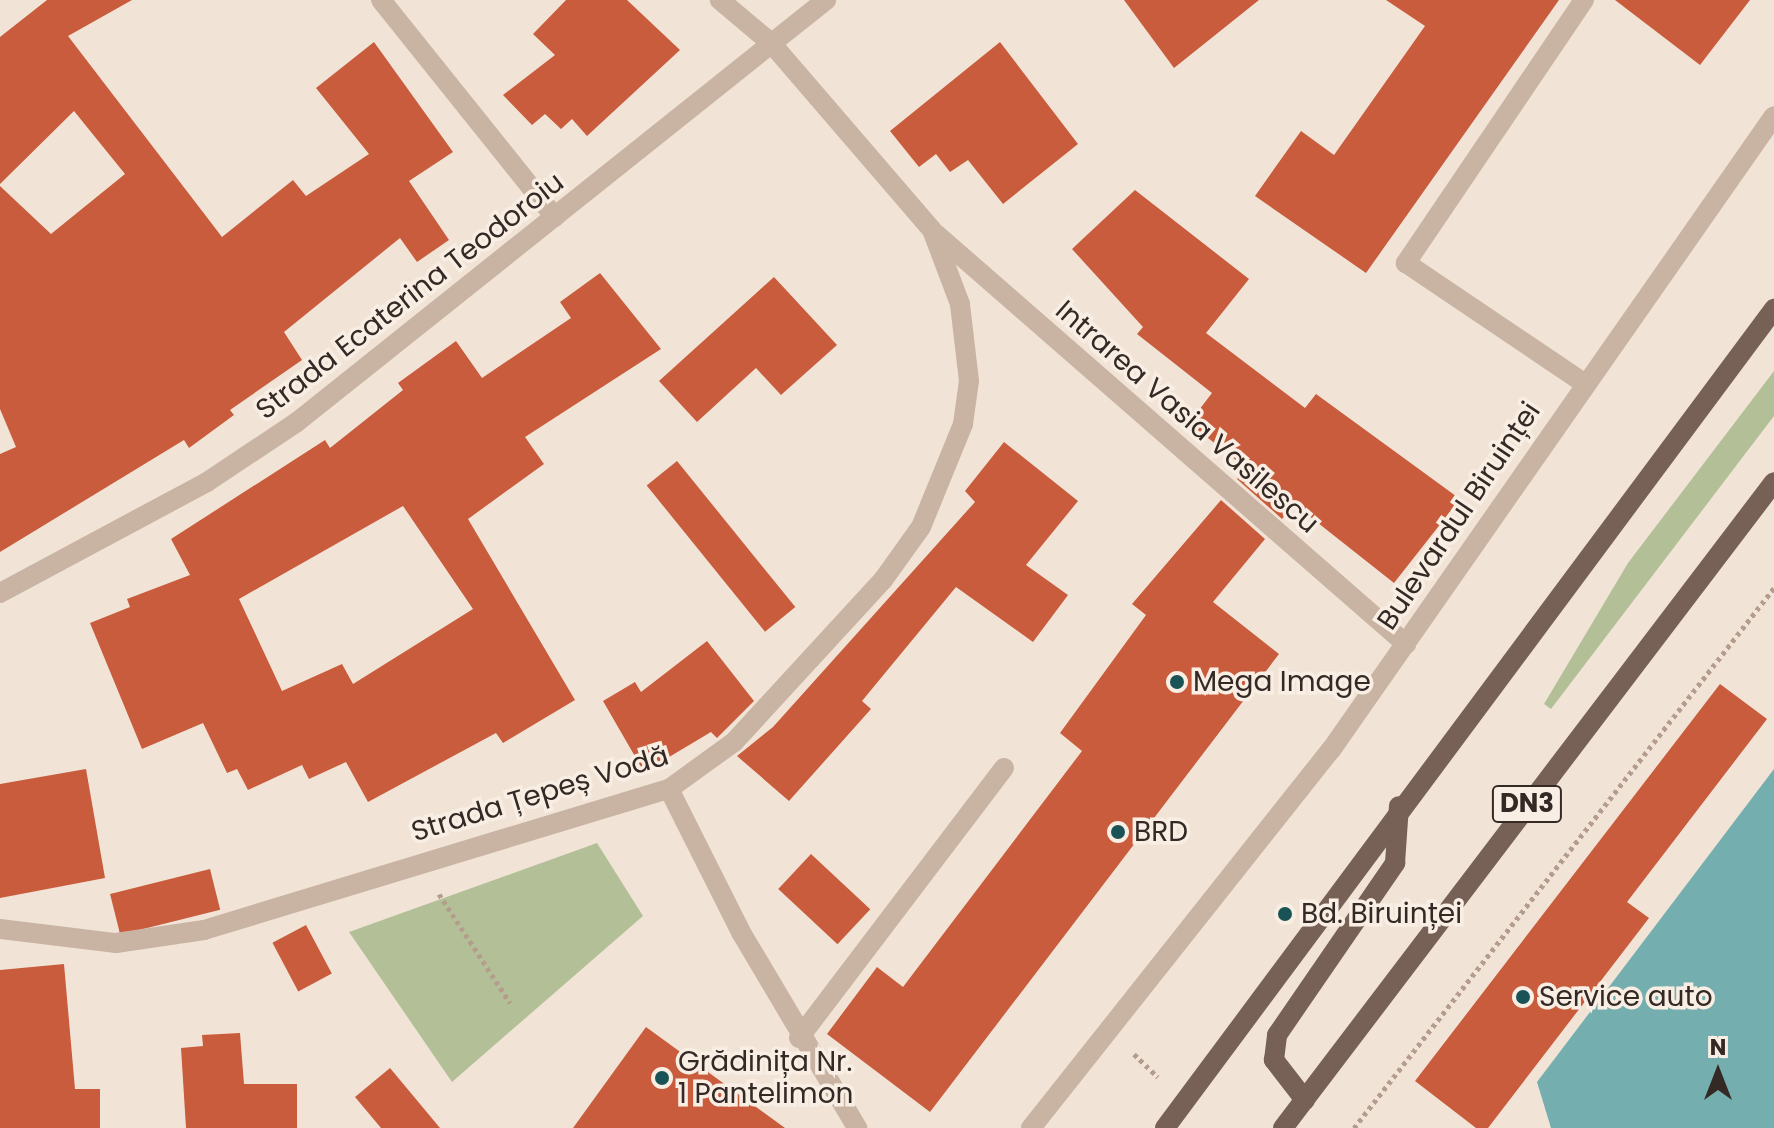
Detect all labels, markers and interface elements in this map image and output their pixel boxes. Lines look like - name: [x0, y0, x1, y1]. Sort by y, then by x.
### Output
- street label: Strada Ecaterina Teodoroiu: [249, 165, 571, 427]
- street label: Intrarea Vasia Vasilescu: [1049, 294, 1325, 540]
- street label: Bulevardul Biruinței: [1370, 396, 1548, 636]
- place label: Mega Image: [1193, 665, 1371, 699]
- marker: Mega Image: [1168, 673, 1186, 691]
- street label: Strada Țepeș Vodă: [407, 739, 673, 849]
- road number: DN3: [1491, 782, 1563, 826]
- place label: BRD: [1134, 815, 1188, 849]
- marker: BRD: [1109, 823, 1127, 841]
- place label: Bd. Biruinței: [1301, 897, 1462, 931]
- marker: Bd. Biruinței: [1276, 905, 1294, 923]
- place label: Service auto: [1539, 980, 1713, 1014]
- marker: Service auto: [1514, 988, 1532, 1006]
- north arrow: [1678, 1032, 1758, 1112]
- text: N: [1710, 1032, 1726, 1063]
- place label: Grădinița Nr. 1 Pantelimon: [678, 1045, 854, 1111]
- marker: Grădinița Nr. 1 Pantelimon: [653, 1069, 671, 1087]

